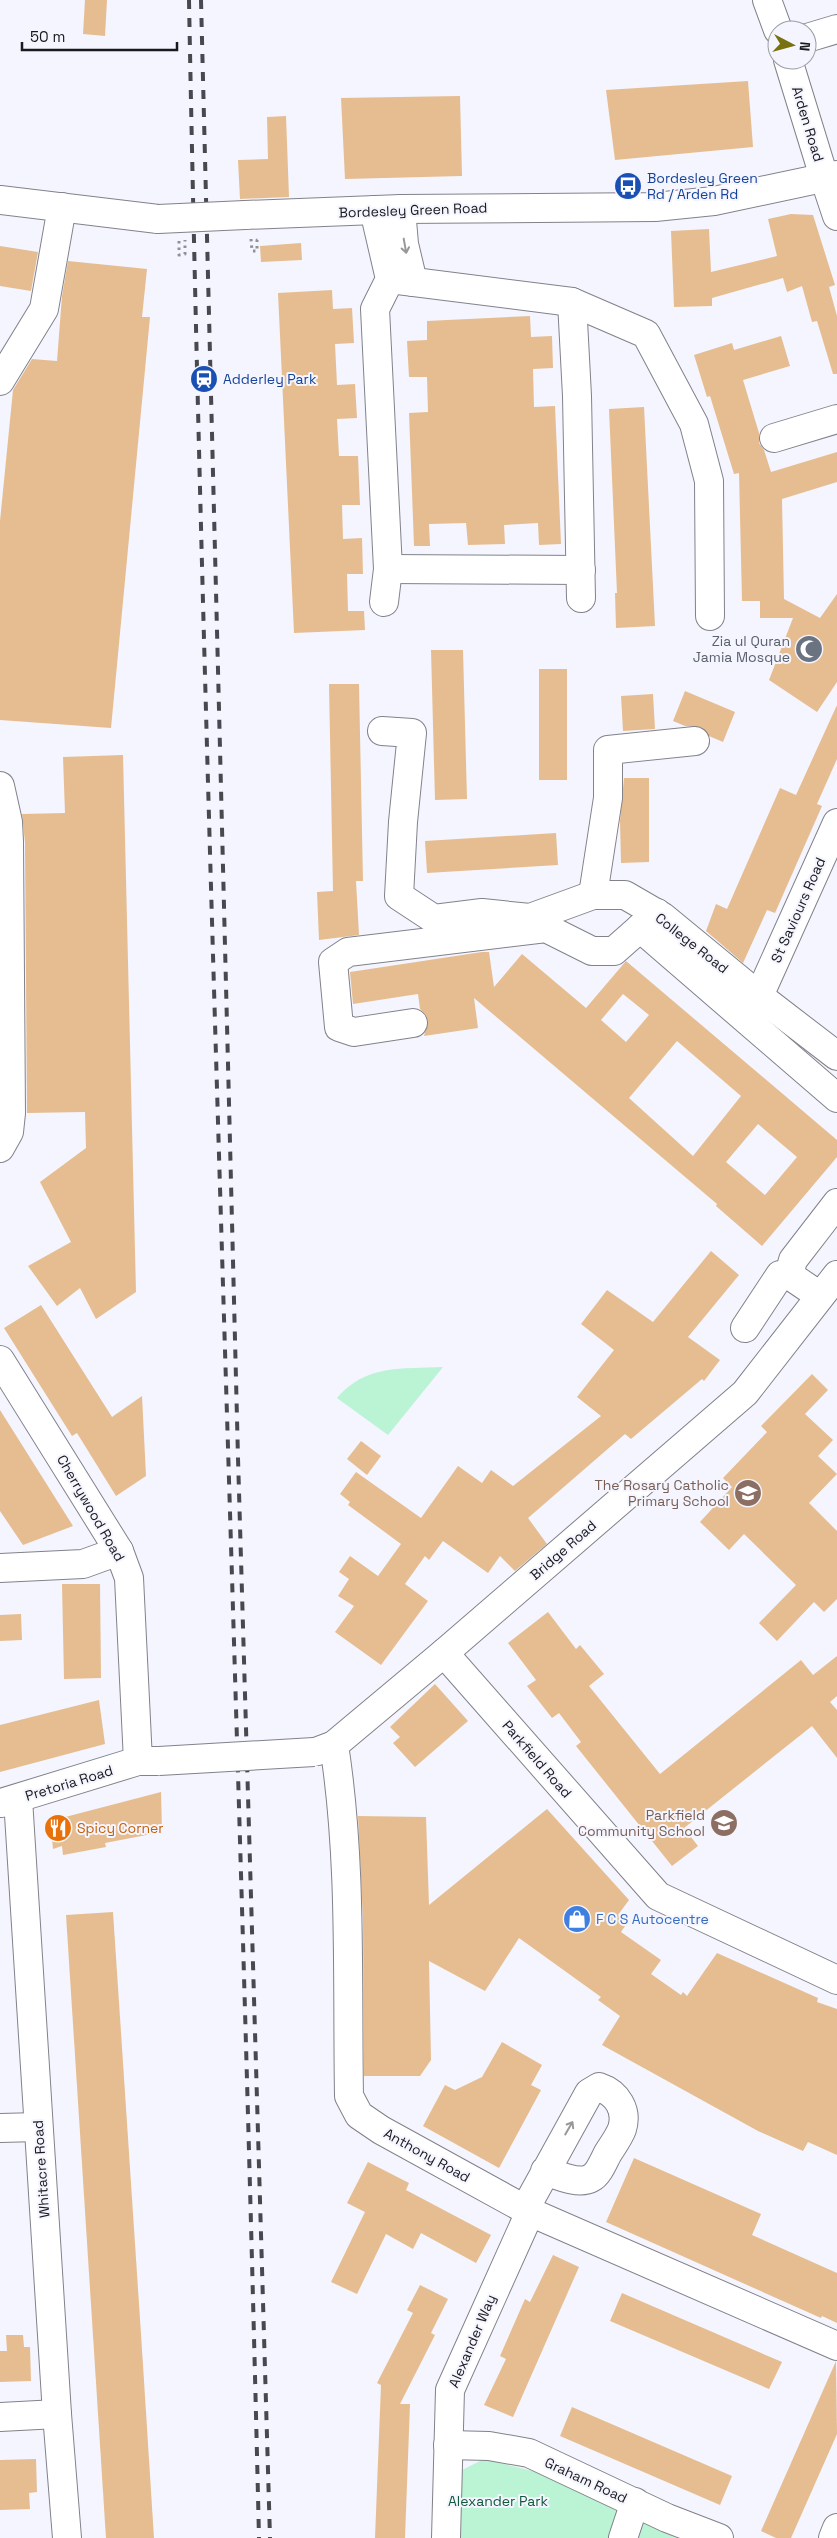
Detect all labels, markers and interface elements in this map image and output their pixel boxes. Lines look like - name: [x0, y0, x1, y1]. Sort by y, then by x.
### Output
- scale bar: [22, 20, 178, 52]
- north arrow: [767, 20, 817, 70]
- text: 50 m: [30, 27, 65, 46]
- text: N: [795, 41, 814, 52]
- street label: Arden Road: [788, 84, 828, 164]
- place label: Bordesley Green Rd / Arden Rd: [647, 169, 758, 203]
- bus stop icon: Bordesley Green Rd / Arden Rd: [613, 171, 643, 201]
- street label: Bordesley Green Road: [338, 198, 488, 222]
- one-way arrow: [401, 237, 411, 253]
- station icon: Adderley Park: [189, 364, 219, 394]
- place label: Adderley Park: [223, 370, 317, 388]
- place label: Zia ul Quran Jamia Mosque: [693, 632, 790, 666]
- mosque icon: Zia ul Quran Jamia Mosque: [794, 634, 824, 664]
- street label: St Saviours Road: [767, 854, 829, 966]
- street label: College Road: [652, 909, 732, 977]
- street label: Cherrywood Road: [53, 1451, 129, 1565]
- place label: The Rosary Catholic Primary School: [594, 1476, 729, 1510]
- school or university icon: The Rosary Catholic Primary School: [733, 1478, 763, 1508]
- street label: Bridge Road: [526, 1516, 600, 1584]
- street label: Parkfield Road: [498, 1716, 576, 1802]
- street label: Pretoria Road: [23, 1761, 115, 1805]
- place label: Parkfield Community School: [578, 1806, 705, 1840]
- school or university icon: Parkfield Community School: [709, 1808, 739, 1838]
- restaurant icon: Spicy Corner: [43, 1813, 73, 1843]
- place label: Spicy Corner: [77, 1819, 164, 1837]
- shop icon: F C S Autocentre: [562, 1904, 592, 1934]
- place label: F C S Autocentre: [596, 1910, 709, 1928]
- street label: Whitacre Road: [29, 2119, 53, 2219]
- one-way arrow: [564, 2122, 574, 2136]
- street label: Anthony Road: [381, 2124, 473, 2186]
- street label: Alexander Way: [444, 2292, 500, 2390]
- street label: Graham Road: [542, 2453, 630, 2507]
- park label: Alexander Park: [448, 2492, 549, 2510]

